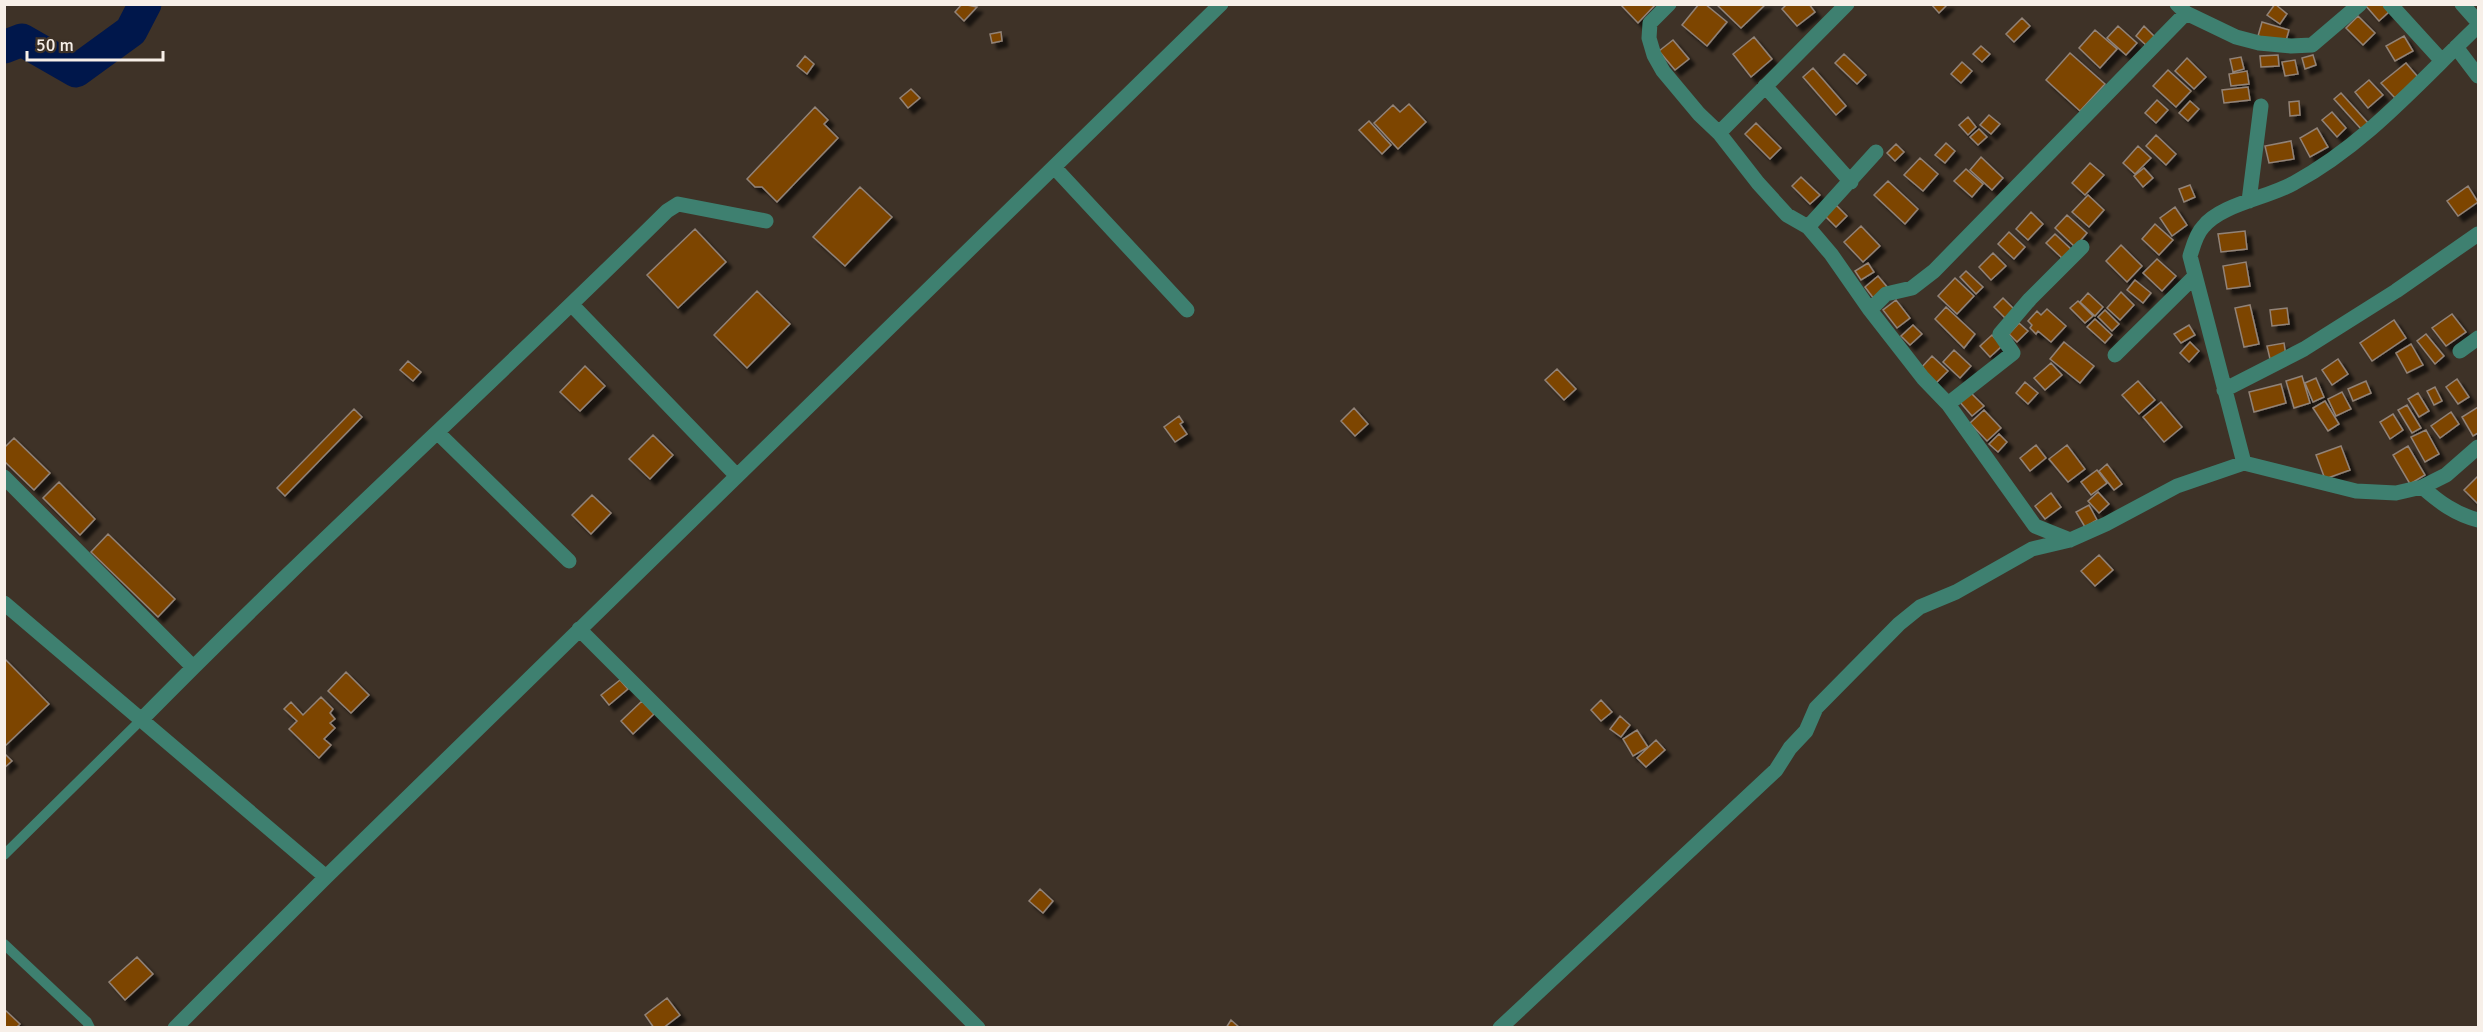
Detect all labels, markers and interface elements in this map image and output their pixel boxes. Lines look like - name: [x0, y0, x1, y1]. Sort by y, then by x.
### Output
- scale bar: [27, 24, 164, 62]
- text: 50 m: [36, 34, 74, 56]

